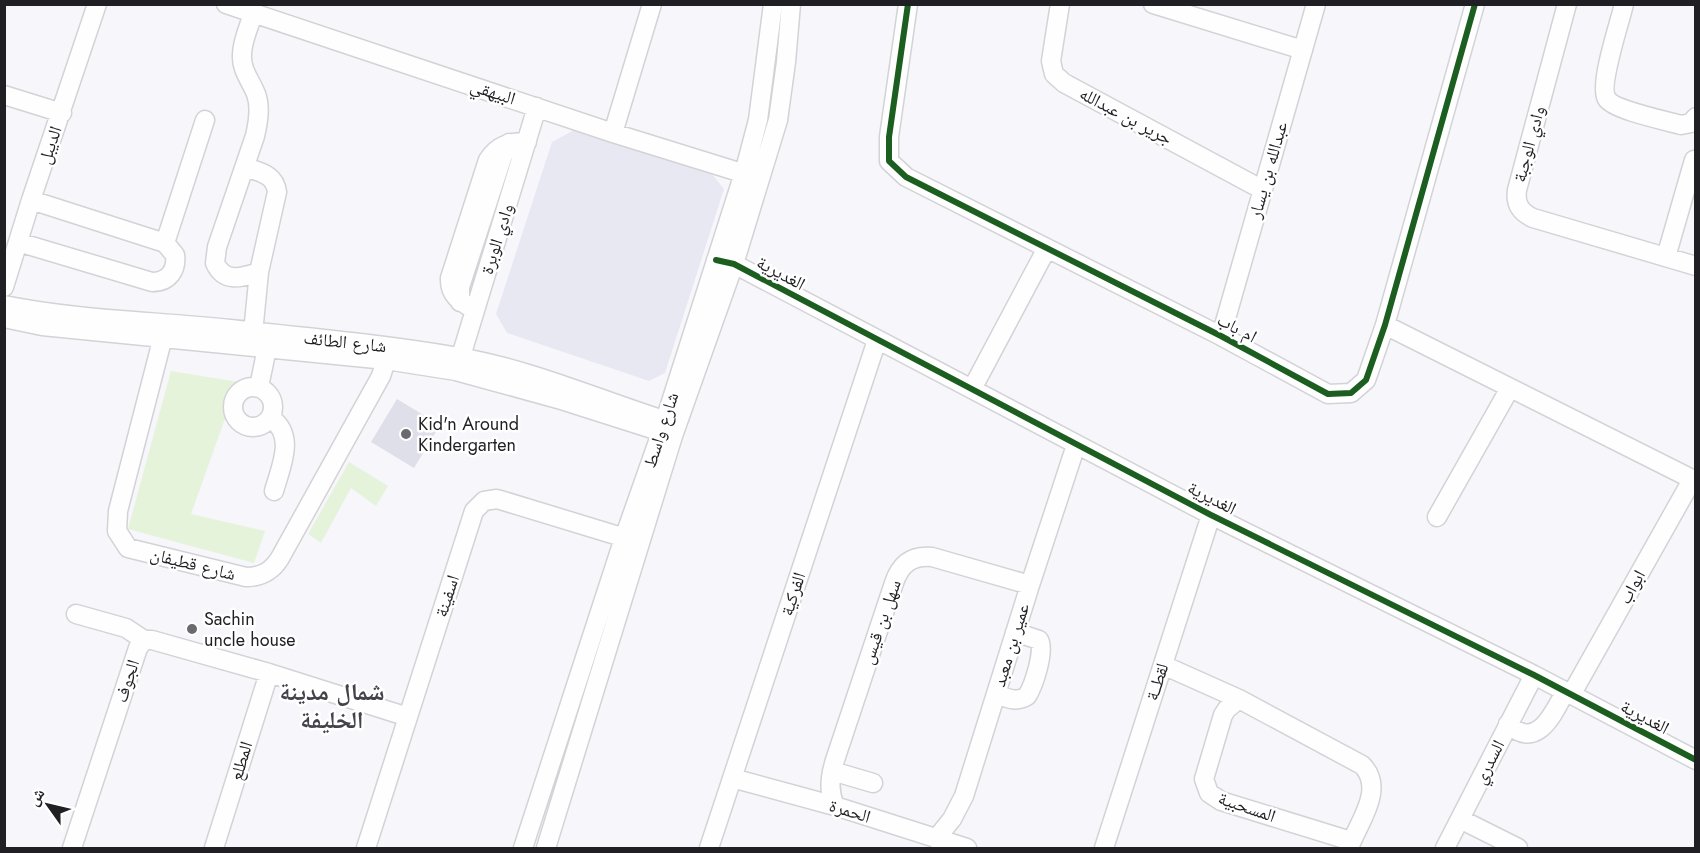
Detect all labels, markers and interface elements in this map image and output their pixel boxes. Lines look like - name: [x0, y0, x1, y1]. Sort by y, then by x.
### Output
- street label: البيهقي: [467, 73, 519, 113]
- street label: جرير بن عبدالله: [1075, 81, 1177, 151]
- street label: وادي الوجبة: [1506, 103, 1553, 185]
- street label: عبدالله بن يسار: [1242, 119, 1294, 222]
- street label: الديبل: [31, 122, 69, 168]
- street label: وادي الوبرة: [474, 200, 522, 278]
- street label: الغديرية: [752, 249, 810, 297]
- street label: ام باب: [1212, 307, 1262, 349]
- street label: شارع الطائف: [302, 325, 388, 359]
- street label: شارع واسط: [637, 389, 685, 471]
- place label: Kid'n Around Kindergarten: [418, 411, 519, 458]
- marker: Kid'n Around Kindergarten: [399, 427, 413, 441]
- street label: الغديرية: [1183, 475, 1241, 521]
- street label: شارع قطيفان: [148, 541, 238, 587]
- street label: ابواب: [1612, 565, 1652, 609]
- street label: الفركية: [774, 569, 812, 619]
- street label: اسفينة: [428, 572, 466, 620]
- street label: سهل بن قيس: [854, 576, 908, 668]
- street label: عمير بن معبد: [986, 600, 1036, 690]
- place label: Sachin uncle house: [204, 606, 296, 653]
- marker: Sachin uncle house: [185, 622, 199, 636]
- street label: الجوف: [108, 656, 146, 706]
- street label: لقطــة: [1139, 660, 1175, 704]
- district label: شمال مدينة الخليفة: [280, 674, 384, 737]
- street label: الغديرية: [1616, 693, 1674, 741]
- street label: السدري: [1467, 735, 1513, 789]
- street label: المطلع: [223, 738, 259, 784]
- north arrow: [18, 775, 78, 835]
- text: ش: [22, 783, 50, 810]
- street label: المسحبية: [1215, 785, 1279, 829]
- street label: الحمرة: [826, 792, 874, 830]

